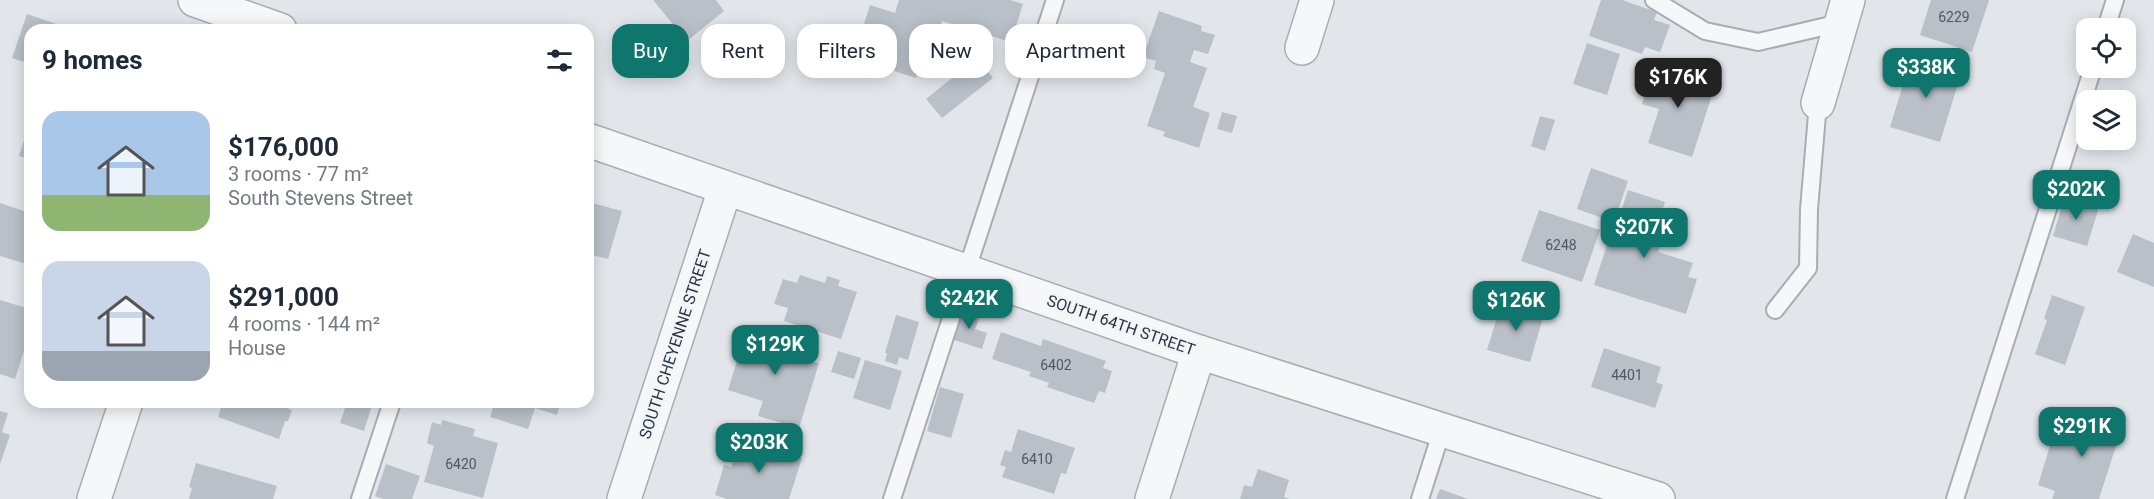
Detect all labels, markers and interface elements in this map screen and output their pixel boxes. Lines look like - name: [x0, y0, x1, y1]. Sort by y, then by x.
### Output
- house number: 6229: [1938, 9, 1970, 25]
- map controls: [2076, 18, 2136, 150]
- button: locate: [2076, 18, 2136, 78]
- chip: Buy: [612, 24, 689, 78]
- chip: Rent: [701, 24, 785, 78]
- chip: Filters: [797, 24, 897, 78]
- chip: New: [909, 24, 993, 78]
- chip: Apartment: [1005, 24, 1146, 78]
- icon: filters: [543, 44, 576, 77]
- text: 9 homes: [42, 45, 143, 75]
- pin: $338K: [1884, 48, 1968, 99]
- text: $338K: [1897, 55, 1955, 79]
- pin: $176K: [1636, 58, 1720, 109]
- text: $176K: [1649, 65, 1707, 89]
- button: layers: [2076, 90, 2136, 150]
- text: $176,000: [228, 132, 339, 162]
- icon: home: [90, 135, 162, 207]
- text: 3 rooms · 77 m²: [228, 162, 369, 186]
- pin: $202K: [2034, 170, 2118, 221]
- text: $202K: [2047, 177, 2105, 201]
- text: South Stevens Street: [228, 186, 413, 210]
- pin: $207K: [1602, 208, 1686, 259]
- text: $207K: [1615, 215, 1673, 239]
- house number: 6248: [1545, 237, 1577, 253]
- street label: SOUTH CHEYENNE STREET: [635, 246, 715, 441]
- pin: $242K: [927, 279, 1011, 330]
- pin: $126K: [1474, 281, 1558, 332]
- text: $291,000: [228, 282, 339, 312]
- icon: home: [90, 285, 162, 357]
- text: $242K: [940, 286, 998, 310]
- text: $126K: [1487, 288, 1545, 312]
- street label: SOUTH 64TH STREET: [1044, 291, 1198, 359]
- text: 4 rooms · 144 m²: [228, 312, 380, 336]
- pin: $129K: [733, 325, 817, 376]
- text: $129K: [746, 332, 804, 356]
- text: House: [228, 336, 286, 360]
- house number: 6402: [1040, 357, 1072, 373]
- house number: 4401: [1611, 367, 1643, 383]
- pin: $291K: [2040, 407, 2124, 458]
- text: $291K: [2053, 414, 2111, 438]
- pin: $203K: [717, 423, 801, 474]
- text: $203K: [730, 430, 788, 454]
- house number: 6410: [1021, 451, 1053, 467]
- house number: 6420: [445, 456, 477, 472]

